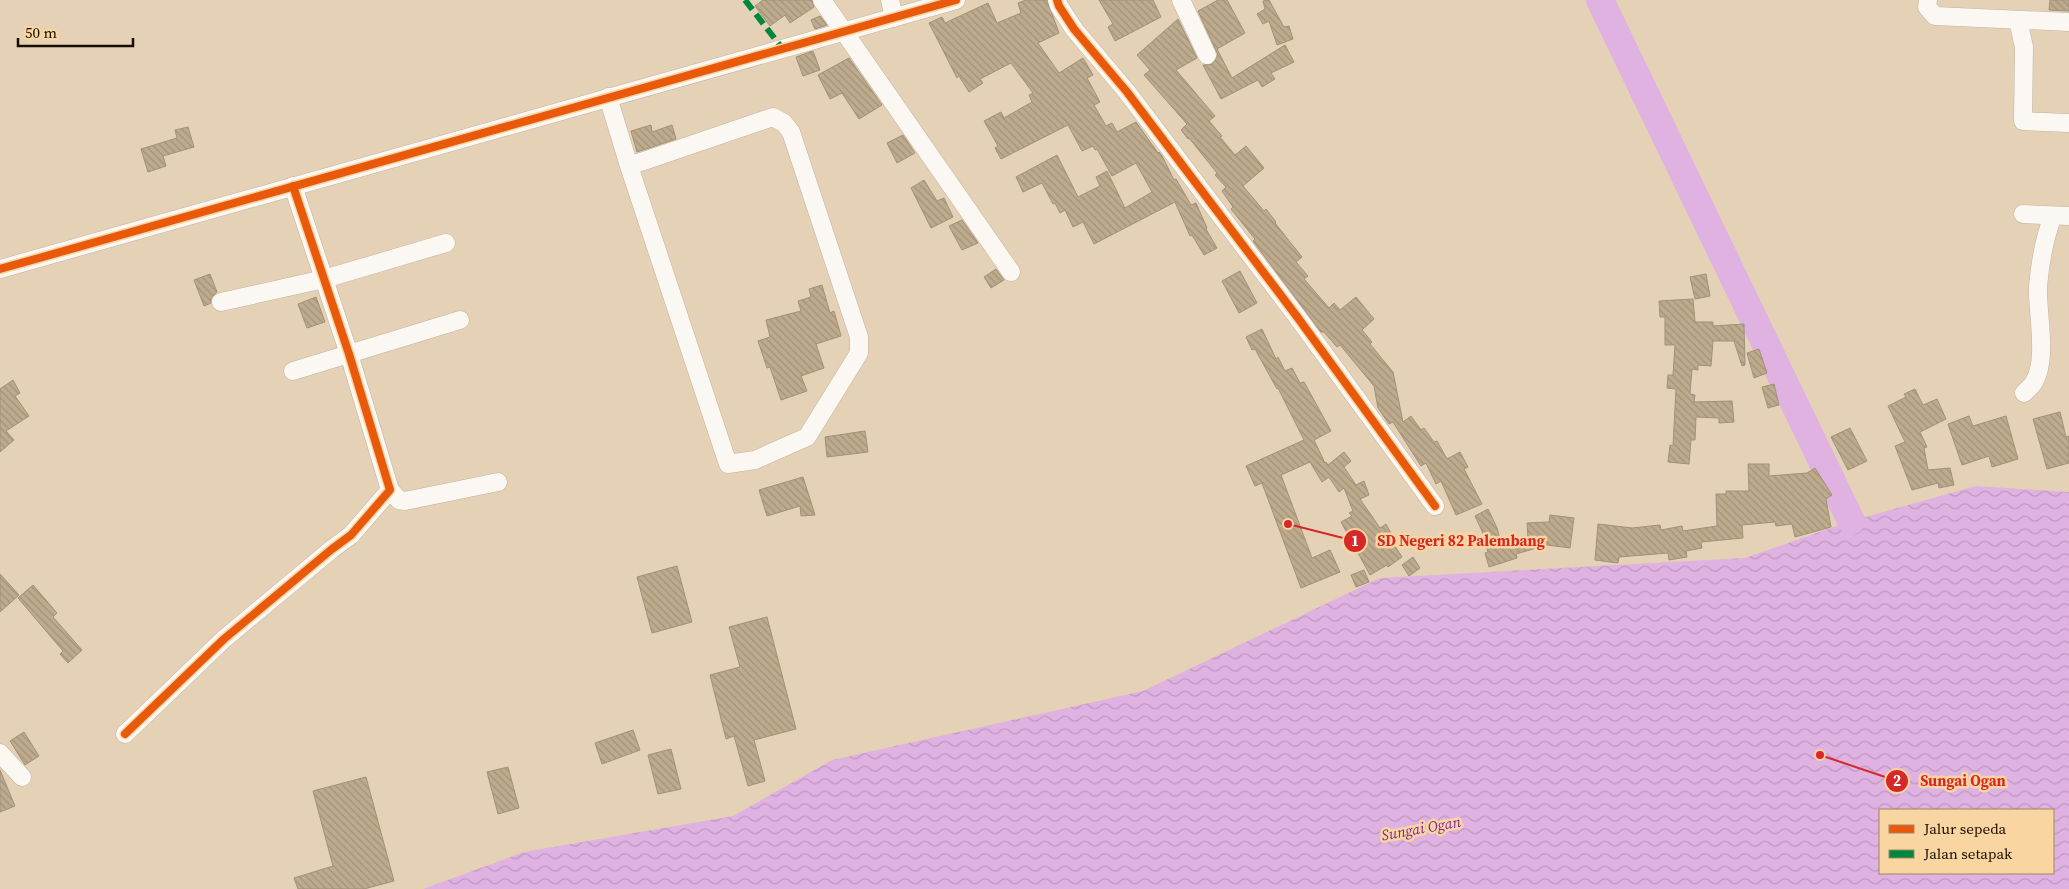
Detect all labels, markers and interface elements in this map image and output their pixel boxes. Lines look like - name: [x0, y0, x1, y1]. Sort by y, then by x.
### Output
- scale bar: [18, 15, 132, 47]
- text: 50 m: [25, 22, 57, 43]
- callout: SD Negeri 82 Palembang: [1342, 526, 1555, 556]
- text: 1: [1351, 530, 1359, 551]
- text: SD Negeri 82 Palembang: [1377, 530, 1545, 551]
- callout: Sungai Ogan: [1885, 766, 2015, 796]
- text: 2: [1893, 770, 1901, 791]
- text: Sungai Ogan: [1920, 770, 2006, 791]
- legend: [1879, 809, 2054, 874]
- water label: Sungai Ogan: [1380, 811, 1463, 845]
- text: Jalur sepeda: [1923, 818, 2007, 839]
- text: Jalan setapak: [1923, 843, 2013, 864]

